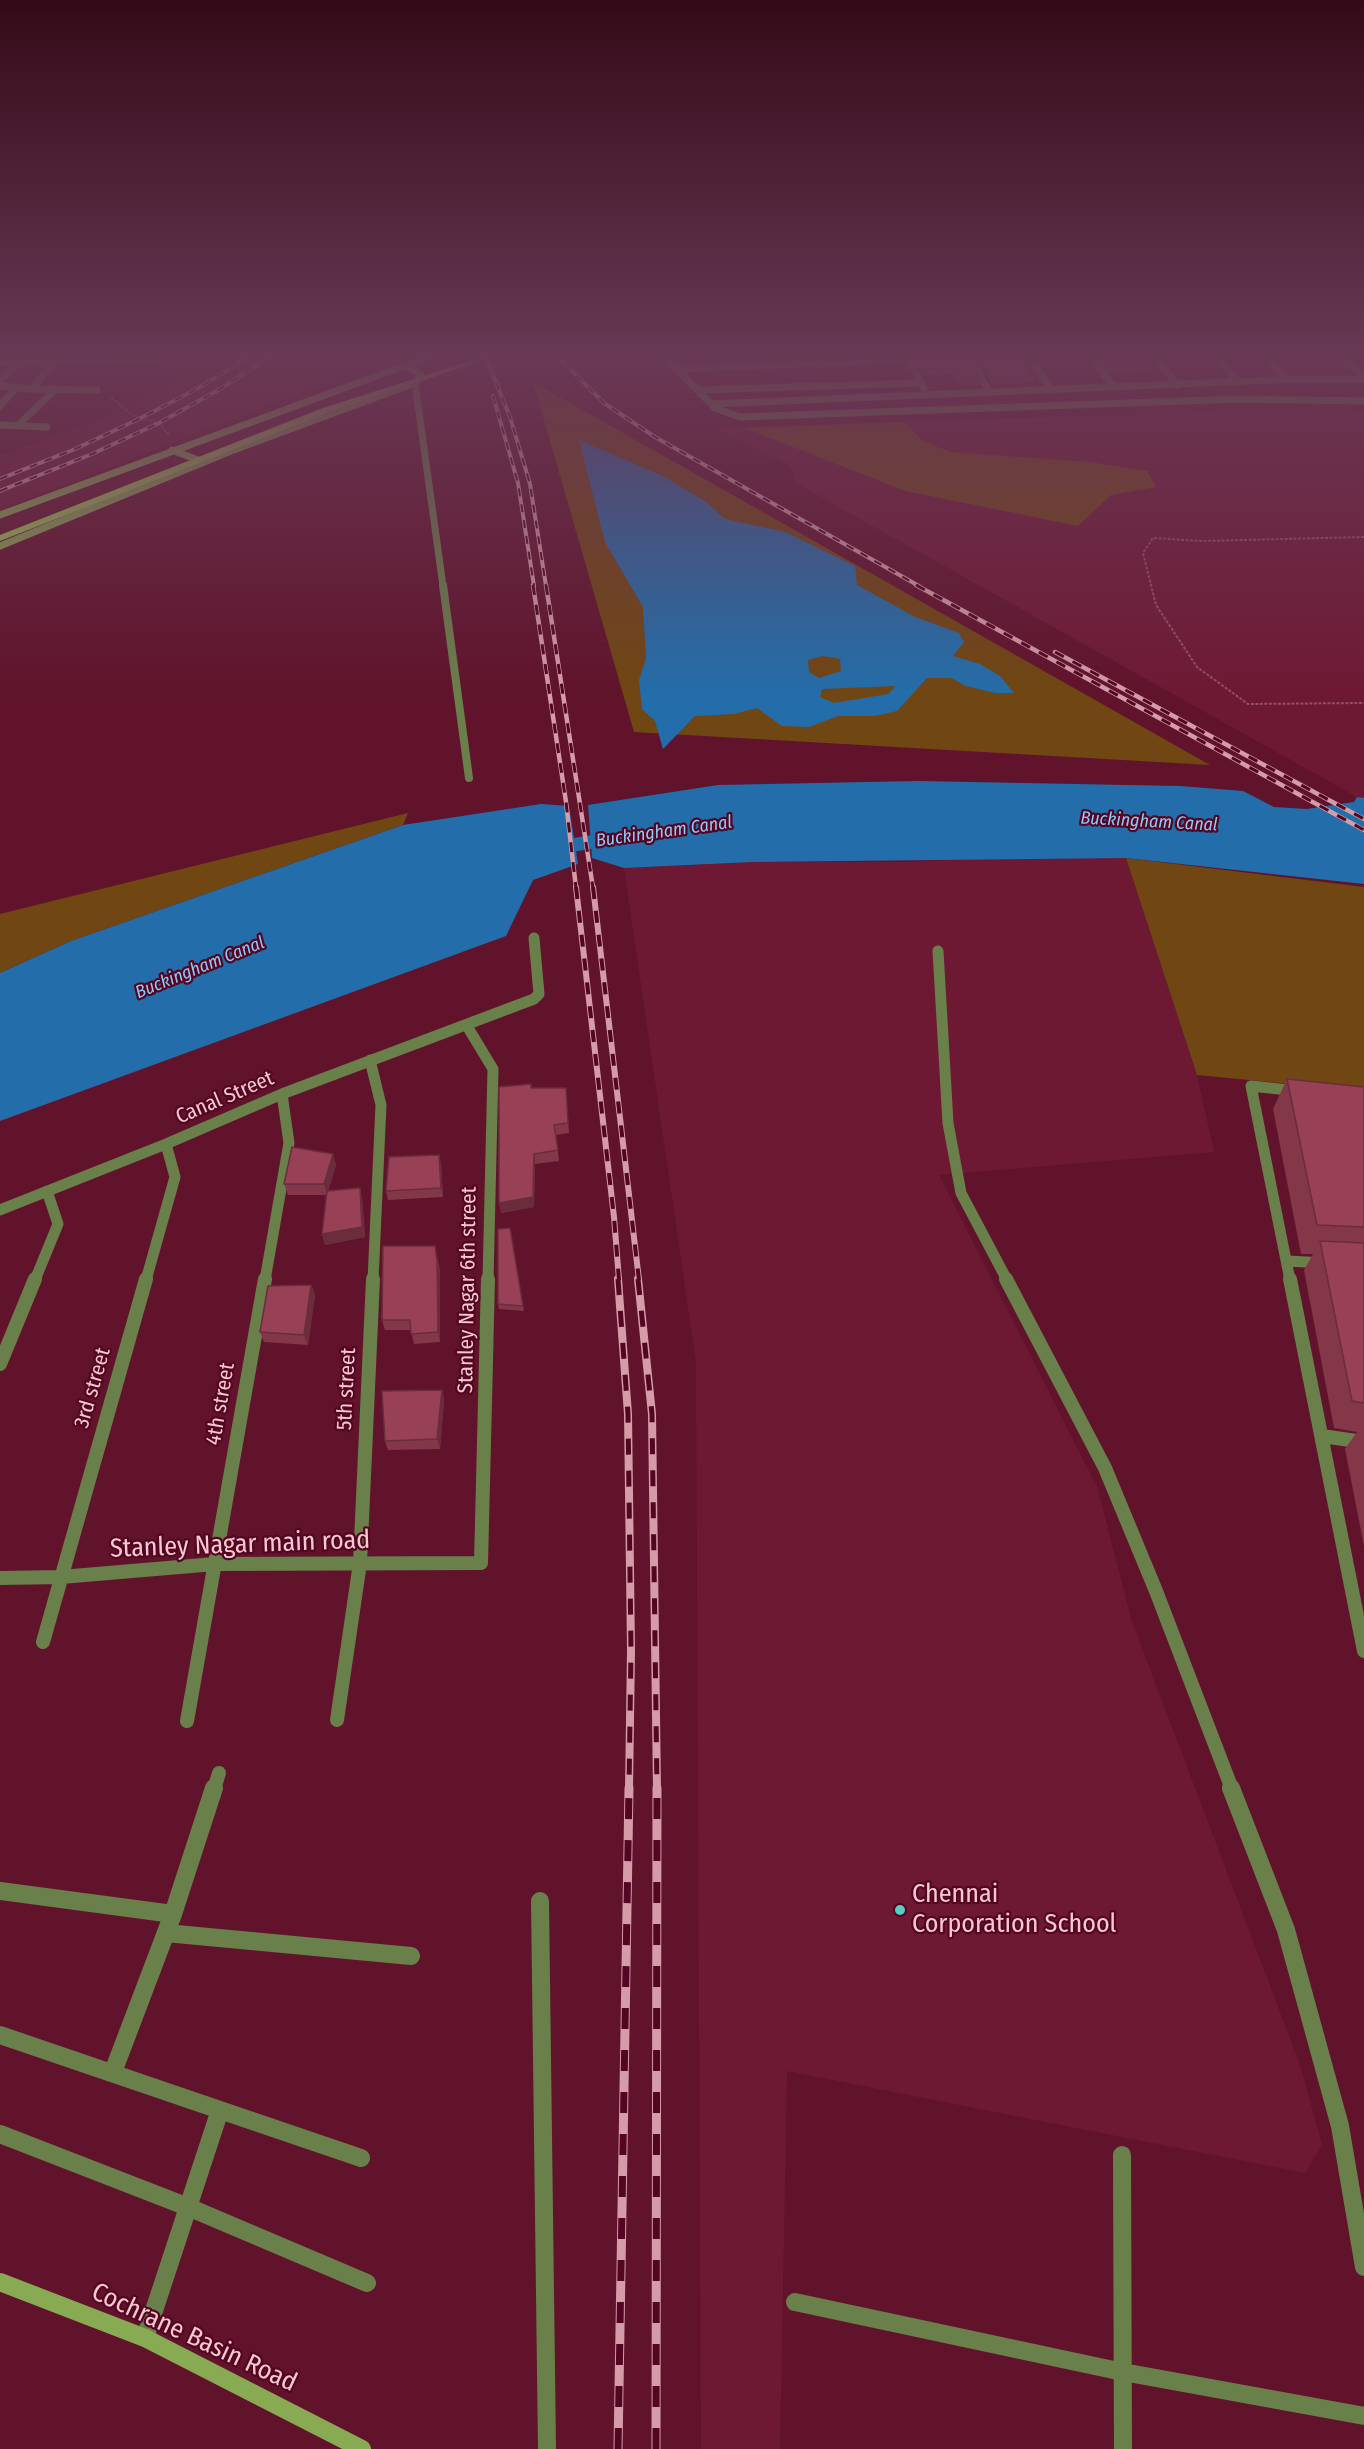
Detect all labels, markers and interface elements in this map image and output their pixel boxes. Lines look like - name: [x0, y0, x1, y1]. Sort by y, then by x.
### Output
- water label: Buckingham Canal: [1080, 808, 1218, 836]
- water label: Buckingham Canal: [594, 812, 734, 852]
- water label: Buckingham Canal: [132, 932, 268, 1004]
- street label: Canal Street: [172, 1066, 278, 1130]
- street label: Stanley Nagar 6th street: [454, 1186, 482, 1394]
- street label: 3rd street: [70, 1345, 116, 1431]
- street label: 5th street: [332, 1347, 362, 1431]
- street label: 4th street: [201, 1361, 241, 1447]
- street label: Stanley Nagar main road: [109, 1525, 371, 1565]
- place label: Chennai Corporation School: [912, 1879, 1116, 1940]
- marker: Chennai Corporation School: [893, 1903, 907, 1917]
- street label: Cochrane Basin Road: [86, 2277, 302, 2399]

